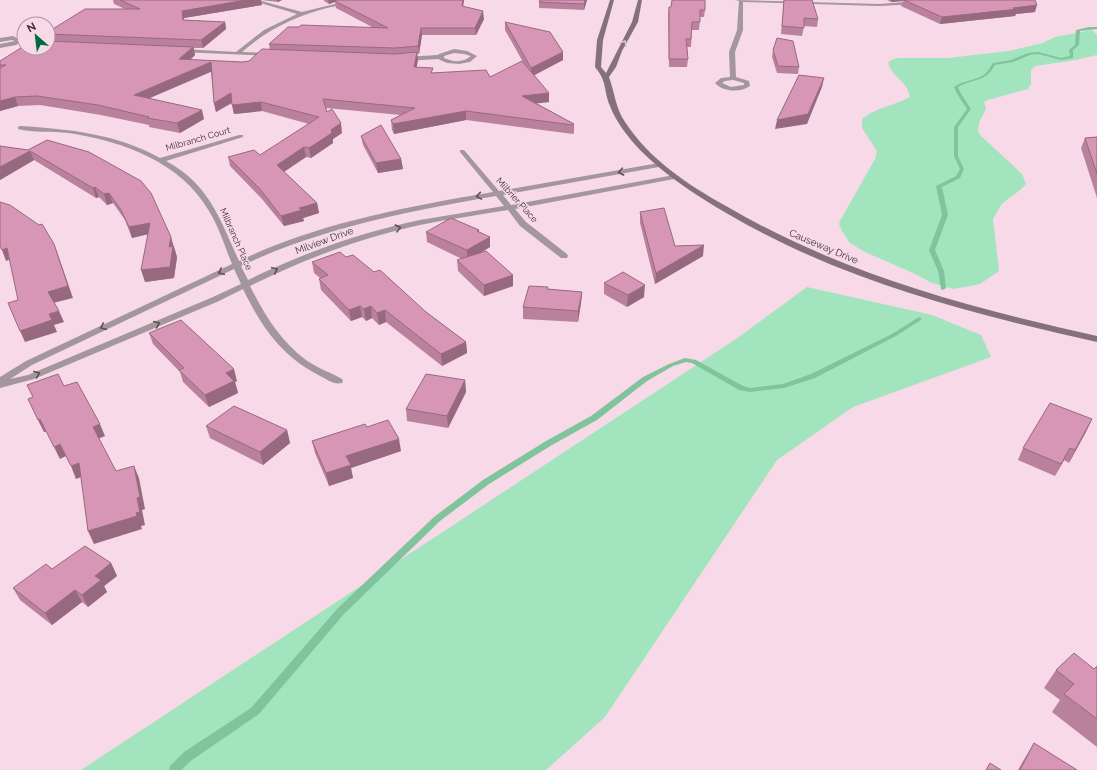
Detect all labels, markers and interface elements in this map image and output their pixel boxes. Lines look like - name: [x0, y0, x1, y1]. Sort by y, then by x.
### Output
- north arrow: [16, 16, 56, 56]
- text: N: [25, 20, 38, 35]
- one-way arrow: [619, 40, 627, 47]
- street label: Milbranch Court: [165, 125, 231, 153]
- one-way arrow: [618, 168, 624, 176]
- street label: Milbrier Place: [494, 176, 540, 225]
- one-way arrow: [476, 191, 482, 200]
- street label: Milbranch Place: [218, 206, 254, 272]
- one-way arrow: [395, 224, 402, 233]
- street label: Milview Drive: [294, 225, 355, 256]
- street label: Causeway Drive: [788, 227, 860, 266]
- one-way arrow: [218, 267, 225, 275]
- one-way arrow: [271, 267, 279, 275]
- one-way arrow: [154, 320, 161, 328]
- one-way arrow: [100, 322, 108, 330]
- one-way arrow: [34, 371, 41, 379]

